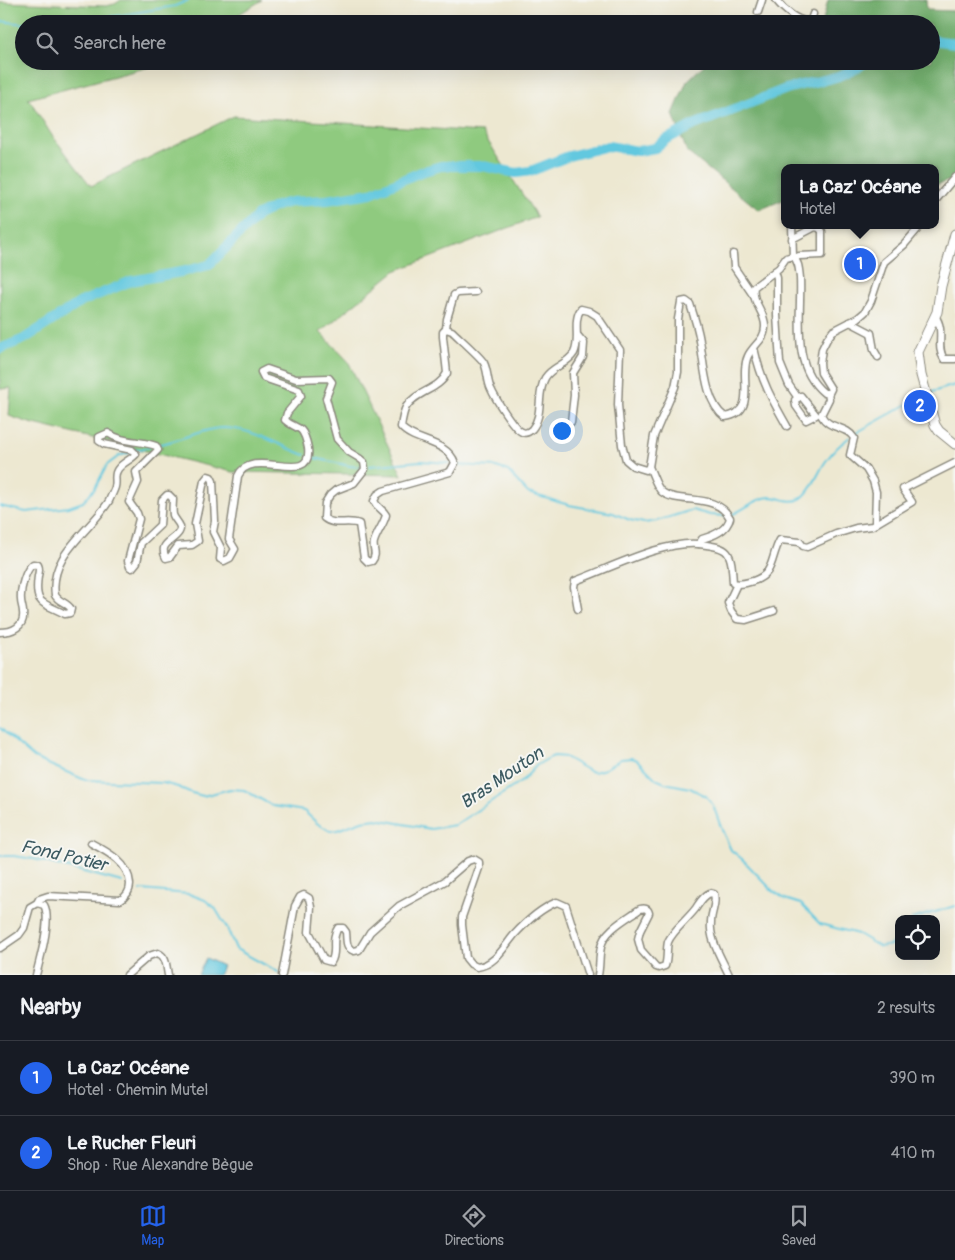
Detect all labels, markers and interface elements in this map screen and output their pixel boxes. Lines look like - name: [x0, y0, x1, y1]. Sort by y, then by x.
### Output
- search box: [15, 15, 940, 70]
- icon: search: [33, 29, 61, 57]
- text: Search here: [73, 31, 166, 55]
- popup: [781, 164, 939, 229]
- text: La Caz' Océane: [799, 175, 921, 199]
- text: Hotel: [799, 199, 836, 219]
- pin: 1: [844, 245, 876, 283]
- pin: 2: [904, 387, 936, 425]
- your location: [549, 418, 575, 444]
- water label: Bras Mouton: [456, 741, 549, 814]
- water label: Fond Potier: [19, 835, 112, 878]
- map controls: [895, 915, 940, 960]
- button: locate: [895, 915, 940, 960]
- text: Nearby: [20, 994, 81, 1021]
- text: 2 results: [877, 998, 935, 1018]
- text: La Caz' Océane: [67, 1056, 189, 1080]
- text: 1: [33, 1068, 39, 1088]
- text: 390 m: [889, 1068, 935, 1088]
- text: Hotel · Chemin Mutel: [67, 1080, 208, 1100]
- text: Le Rucher Fleuri: [67, 1131, 196, 1155]
- text: 2: [32, 1143, 40, 1163]
- text: 410 m: [891, 1143, 935, 1163]
- text: Shop · Rue Alexandre Bègue: [67, 1155, 253, 1175]
- tab: Map: [139, 1202, 167, 1249]
- tab: Directions: [444, 1202, 504, 1249]
- tab: Saved: [781, 1202, 816, 1249]

